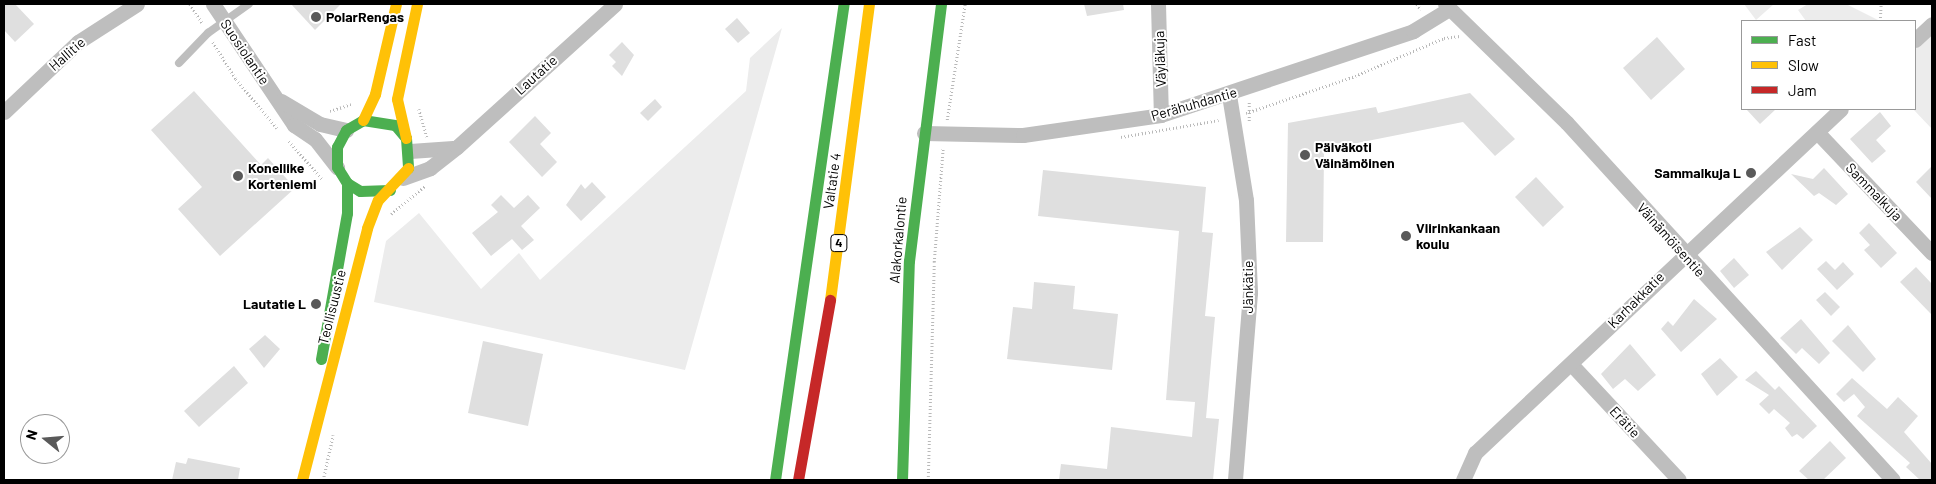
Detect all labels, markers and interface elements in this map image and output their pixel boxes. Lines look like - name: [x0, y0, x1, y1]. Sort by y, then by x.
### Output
- place label: PolarRengas: [326, 9, 404, 25]
- marker: PolarRengas: [310, 11, 322, 23]
- street label: Suosiolantie: [217, 16, 273, 88]
- legend: [1741, 20, 1916, 110]
- street label: Väyläkuja: [1151, 30, 1169, 88]
- text: Fast: [1788, 31, 1816, 49]
- street label: Hallitie: [45, 34, 89, 74]
- street label: Lautatie: [511, 52, 561, 98]
- text: Slow: [1788, 56, 1819, 74]
- text: Jam: [1788, 81, 1817, 99]
- street label: Perähuhdantie: [1149, 84, 1239, 124]
- place label: Päiväkoti Väinämöinen: [1315, 139, 1395, 172]
- marker: Päiväkoti Väinämöinen: [1299, 149, 1311, 161]
- street label: Valtatie 4: [820, 152, 844, 210]
- place label: Koneliike Korteniemi: [248, 160, 317, 192]
- street label: Sammalkuja: [1842, 160, 1906, 224]
- place label: Sammalkuja L: [1654, 165, 1741, 181]
- marker: Sammalkuja L: [1745, 167, 1757, 179]
- marker: Koneliike Korteniemi: [232, 170, 244, 182]
- street label: Alakorkalontie: [886, 196, 910, 284]
- street label: Väinämöisentie: [1634, 200, 1708, 280]
- place label: Viirinkankaan koulu: [1416, 220, 1500, 252]
- marker: Viirinkankaan koulu: [1400, 230, 1412, 242]
- road number: 4: [830, 234, 848, 252]
- street label: Jänkätie: [1240, 261, 1256, 313]
- street label: Teollisuustie: [315, 268, 349, 346]
- street label: Karhakkatie: [1604, 268, 1668, 332]
- place label: Lautatie L: [243, 296, 306, 312]
- marker: Lautatie L: [310, 298, 322, 310]
- street label: Erätie: [1606, 403, 1644, 441]
- north arrow: [20, 414, 70, 464]
- text: N: [22, 428, 41, 442]

